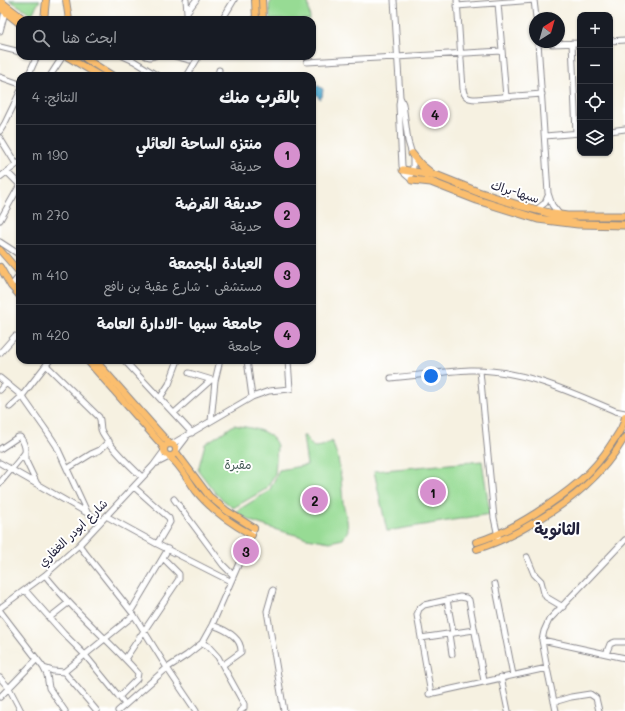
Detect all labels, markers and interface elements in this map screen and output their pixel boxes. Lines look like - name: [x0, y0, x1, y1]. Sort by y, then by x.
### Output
- north arrow: [529, 12, 565, 48]
- map controls: [577, 12, 613, 156]
- button: +: [577, 12, 613, 48]
- search box: [16, 16, 316, 60]
- icon: search: [30, 27, 52, 49]
- text: ابحث هنا: [62, 27, 117, 47]
- button: −: [577, 48, 613, 84]
- button: locate: [577, 84, 613, 120]
- text: بالقرب منك: [219, 85, 300, 107]
- text: النتائج: 4: [32, 88, 78, 105]
- pin: 4: [422, 99, 448, 129]
- button: layers: [577, 120, 613, 156]
- text: منتزه الساحة العائلي: [136, 133, 262, 153]
- text: 190 m: [32, 146, 68, 163]
- text: 1: [284, 146, 290, 163]
- text: حديقة: [230, 157, 262, 174]
- street label: سبها-براك: [489, 176, 542, 207]
- text: حديقة القرضة: [175, 193, 262, 213]
- text: 270 m: [32, 206, 69, 223]
- text: 2: [283, 206, 291, 223]
- text: حديقة: [230, 217, 262, 234]
- text: العيادة المجمعة: [169, 253, 262, 273]
- text: 410 m: [32, 266, 68, 283]
- text: 3: [283, 266, 291, 283]
- text: مستشفى · شارع عقبة بن نافع: [104, 277, 262, 294]
- text: جامعة سبها -الادارة العامة: [97, 313, 262, 333]
- text: 420 m: [32, 326, 69, 343]
- text: 4: [283, 326, 291, 343]
- text: جامعة: [228, 337, 262, 354]
- your location: [421, 366, 441, 386]
- park label: مقبرة: [225, 456, 251, 473]
- pin: 1: [420, 477, 446, 507]
- pin: 2: [302, 485, 328, 515]
- street label: شارع ابودر الغفاري: [34, 495, 112, 571]
- district label: الثانوية: [534, 518, 580, 541]
- pin: 3: [233, 536, 259, 566]

